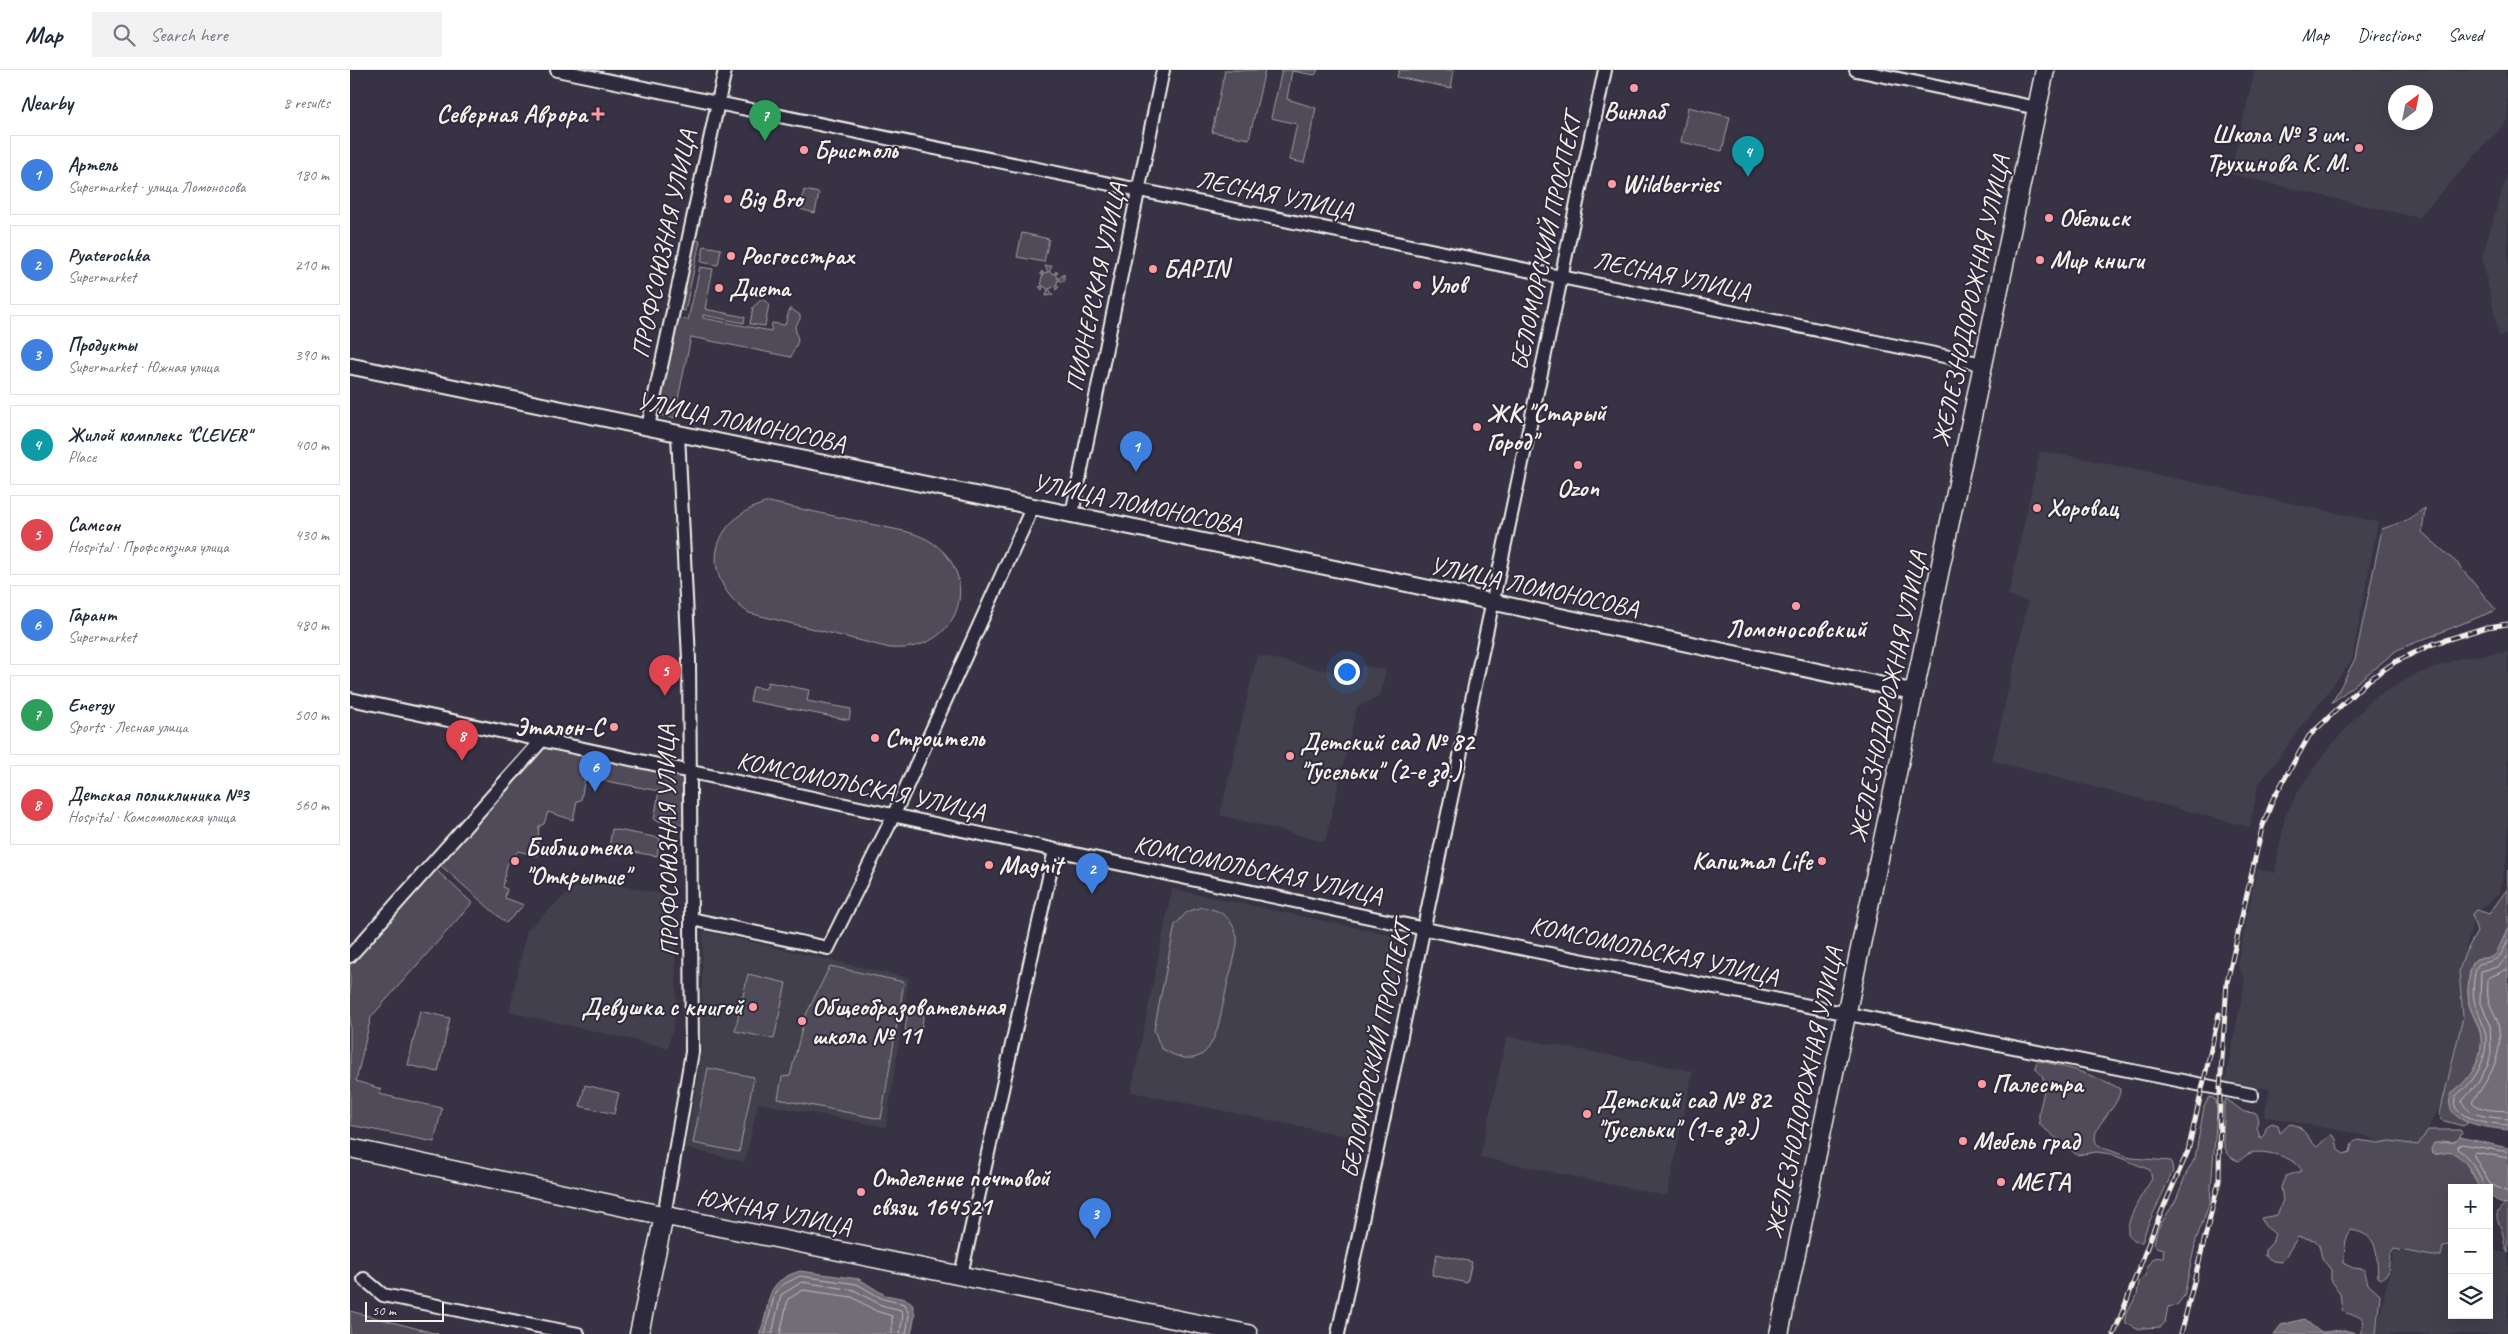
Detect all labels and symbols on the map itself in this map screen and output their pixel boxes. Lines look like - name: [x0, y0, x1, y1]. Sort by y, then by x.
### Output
- marker: Винлаб: [1628, 82, 1640, 94]
- north arrow: [2388, 85, 2433, 130]
- place label: Винлаб: [1603, 95, 1670, 127]
- place label: Северная Аврора: [437, 98, 589, 130]
- pin: 7: [749, 100, 781, 141]
- street label: БЕЛОМОРСКИЙ ПРОСПЕКТ: [1503, 105, 1590, 373]
- marker: Северная Аврора: [591, 107, 605, 121]
- place label: Школа № 3 им. Трухинова К. М.: [2206, 118, 2350, 179]
- street label: ПРОФСОЮЗНАЯ УЛИЦА: [624, 127, 704, 361]
- place label: Бристоль: [814, 134, 900, 166]
- pin: 4: [1732, 136, 1764, 177]
- marker: Школа № 3 им. Трухинова К. М.: [2353, 142, 2365, 154]
- marker: Бристоль: [798, 144, 810, 156]
- street label: ЖЕЛЕЗНОДОРОЖНАЯ УЛИЦА: [1925, 151, 2018, 449]
- street label: ЛЕСНАЯ УЛИЦА: [1194, 163, 1357, 227]
- place label: Wildberries: [1622, 168, 1722, 200]
- marker: Wildberries: [1606, 178, 1618, 190]
- street label: ПИОНЕРСКАЯ УЛИЦА: [1058, 179, 1134, 394]
- place label: Big Bro: [738, 183, 805, 215]
- marker: Big Bro: [722, 193, 734, 205]
- place label: Обелиск: [2059, 202, 2132, 234]
- marker: Обелиск: [2043, 212, 2055, 224]
- place label: Росгосстрах: [741, 240, 856, 272]
- street label: ЛЕСНАЯ УЛИЦА: [1591, 244, 1754, 308]
- place label: Мир книги: [2050, 244, 2146, 276]
- marker: Росгосстрах: [725, 250, 737, 262]
- place label: БАРIN: [1163, 253, 1233, 285]
- marker: Мир книги: [2034, 254, 2046, 266]
- marker: БАРIN: [1147, 263, 1159, 275]
- place label: Улов: [1427, 269, 1470, 301]
- place label: Диета: [729, 272, 792, 304]
- marker: Улов: [1411, 279, 1423, 291]
- marker: Диета: [713, 282, 725, 294]
- street label: УЛИЦА ЛОМОНОСОВА: [634, 384, 849, 460]
- place label: ЖК "Старый Город": [1487, 397, 1608, 458]
- marker: ЖК "Старый Город": [1471, 421, 1483, 433]
- pin: 1: [1120, 431, 1152, 472]
- marker: Ozon: [1572, 459, 1584, 471]
- street label: УЛИЦА ЛОМОНОСОВА: [1030, 466, 1245, 542]
- place label: Ozon: [1557, 472, 1599, 504]
- place label: Хоровац: [2047, 492, 2119, 524]
- marker: Хоровац: [2031, 502, 2043, 514]
- street label: ЖЕЛЕЗНОДОРОЖНАЯ УЛИЦА: [1842, 547, 1935, 845]
- street label: УЛИЦА ЛОМОНОСОВА: [1427, 549, 1642, 625]
- marker: Ломоносовский: [1790, 600, 1802, 612]
- place label: Ломоносовский: [1726, 613, 1869, 645]
- pin: 5: [649, 655, 681, 696]
- your location: [1334, 659, 1360, 685]
- place label: Эталон-С: [514, 711, 607, 743]
- pin: 8: [446, 720, 478, 761]
- marker: Эталон-С: [608, 721, 620, 733]
- place label: Строитель: [885, 722, 986, 754]
- street label: ПРОФСОЮЗНАЯ УЛИЦА: [650, 724, 686, 957]
- place label: Детский сад № 82 "Гусельки" (2-е зд.): [1300, 726, 1477, 787]
- marker: Строитель: [869, 732, 881, 744]
- street label: КОМСОМОЛЬСКАЯ УЛИЦА: [734, 744, 988, 828]
- marker: Детский сад № 82 "Гусельки" (2-е зд.): [1284, 750, 1296, 762]
- pin: 6: [579, 751, 611, 792]
- street label: КОМСОМОЛЬСКАЯ УЛИЦА: [1131, 828, 1385, 912]
- place label: Библиотека "Открытие": [525, 831, 635, 892]
- place label: Капитал Life: [1692, 845, 1814, 877]
- place label: Magnit: [999, 849, 1066, 881]
- pin: 2: [1076, 853, 1108, 894]
- marker: Библиотека "Открытие": [509, 855, 521, 867]
- marker: Капитал Life: [1816, 855, 1828, 867]
- marker: Magnit: [983, 859, 995, 871]
- street label: КОМСОМОЛЬСКАЯ УЛИЦА: [1527, 909, 1781, 993]
- street label: БЕЛОМОРСКИЙ ПРОСПЕКТ: [1333, 913, 1420, 1181]
- street label: ЖЕЛЕЗНОДОРОЖНАЯ УЛИЦА: [1758, 943, 1851, 1241]
- place label: Девушка с книгой: [581, 991, 745, 1023]
- place label: Общеобразовательная школа № 11: [812, 991, 1007, 1052]
- marker: Девушка с книгой: [747, 1001, 759, 1013]
- marker: Общеобразовательная школа № 11: [796, 1015, 808, 1027]
- place label: Палестра: [1992, 1068, 2085, 1100]
- marker: Палестра: [1976, 1078, 1988, 1090]
- place label: Детский сад № 82 "Гусельки" (1-е зд.): [1597, 1084, 1774, 1145]
- marker: Детский сад № 82 "Гусельки" (1-е зд.): [1581, 1108, 1593, 1120]
- place label: Мебель град: [1973, 1125, 2082, 1157]
- marker: Мебель град: [1957, 1135, 1969, 1147]
- place label: Отделение почтовой связи 164521: [871, 1162, 1052, 1223]
- place label: МЕГА: [2011, 1166, 2072, 1198]
- marker: МЕГА: [1995, 1176, 2007, 1188]
- street label: ЮЖНАЯ УЛИЦА: [694, 1181, 854, 1243]
- marker: Отделение почтовой связи 164521: [855, 1186, 867, 1198]
- pin: 3: [1079, 1198, 1111, 1239]
- scale bar: [365, 1299, 444, 1322]

